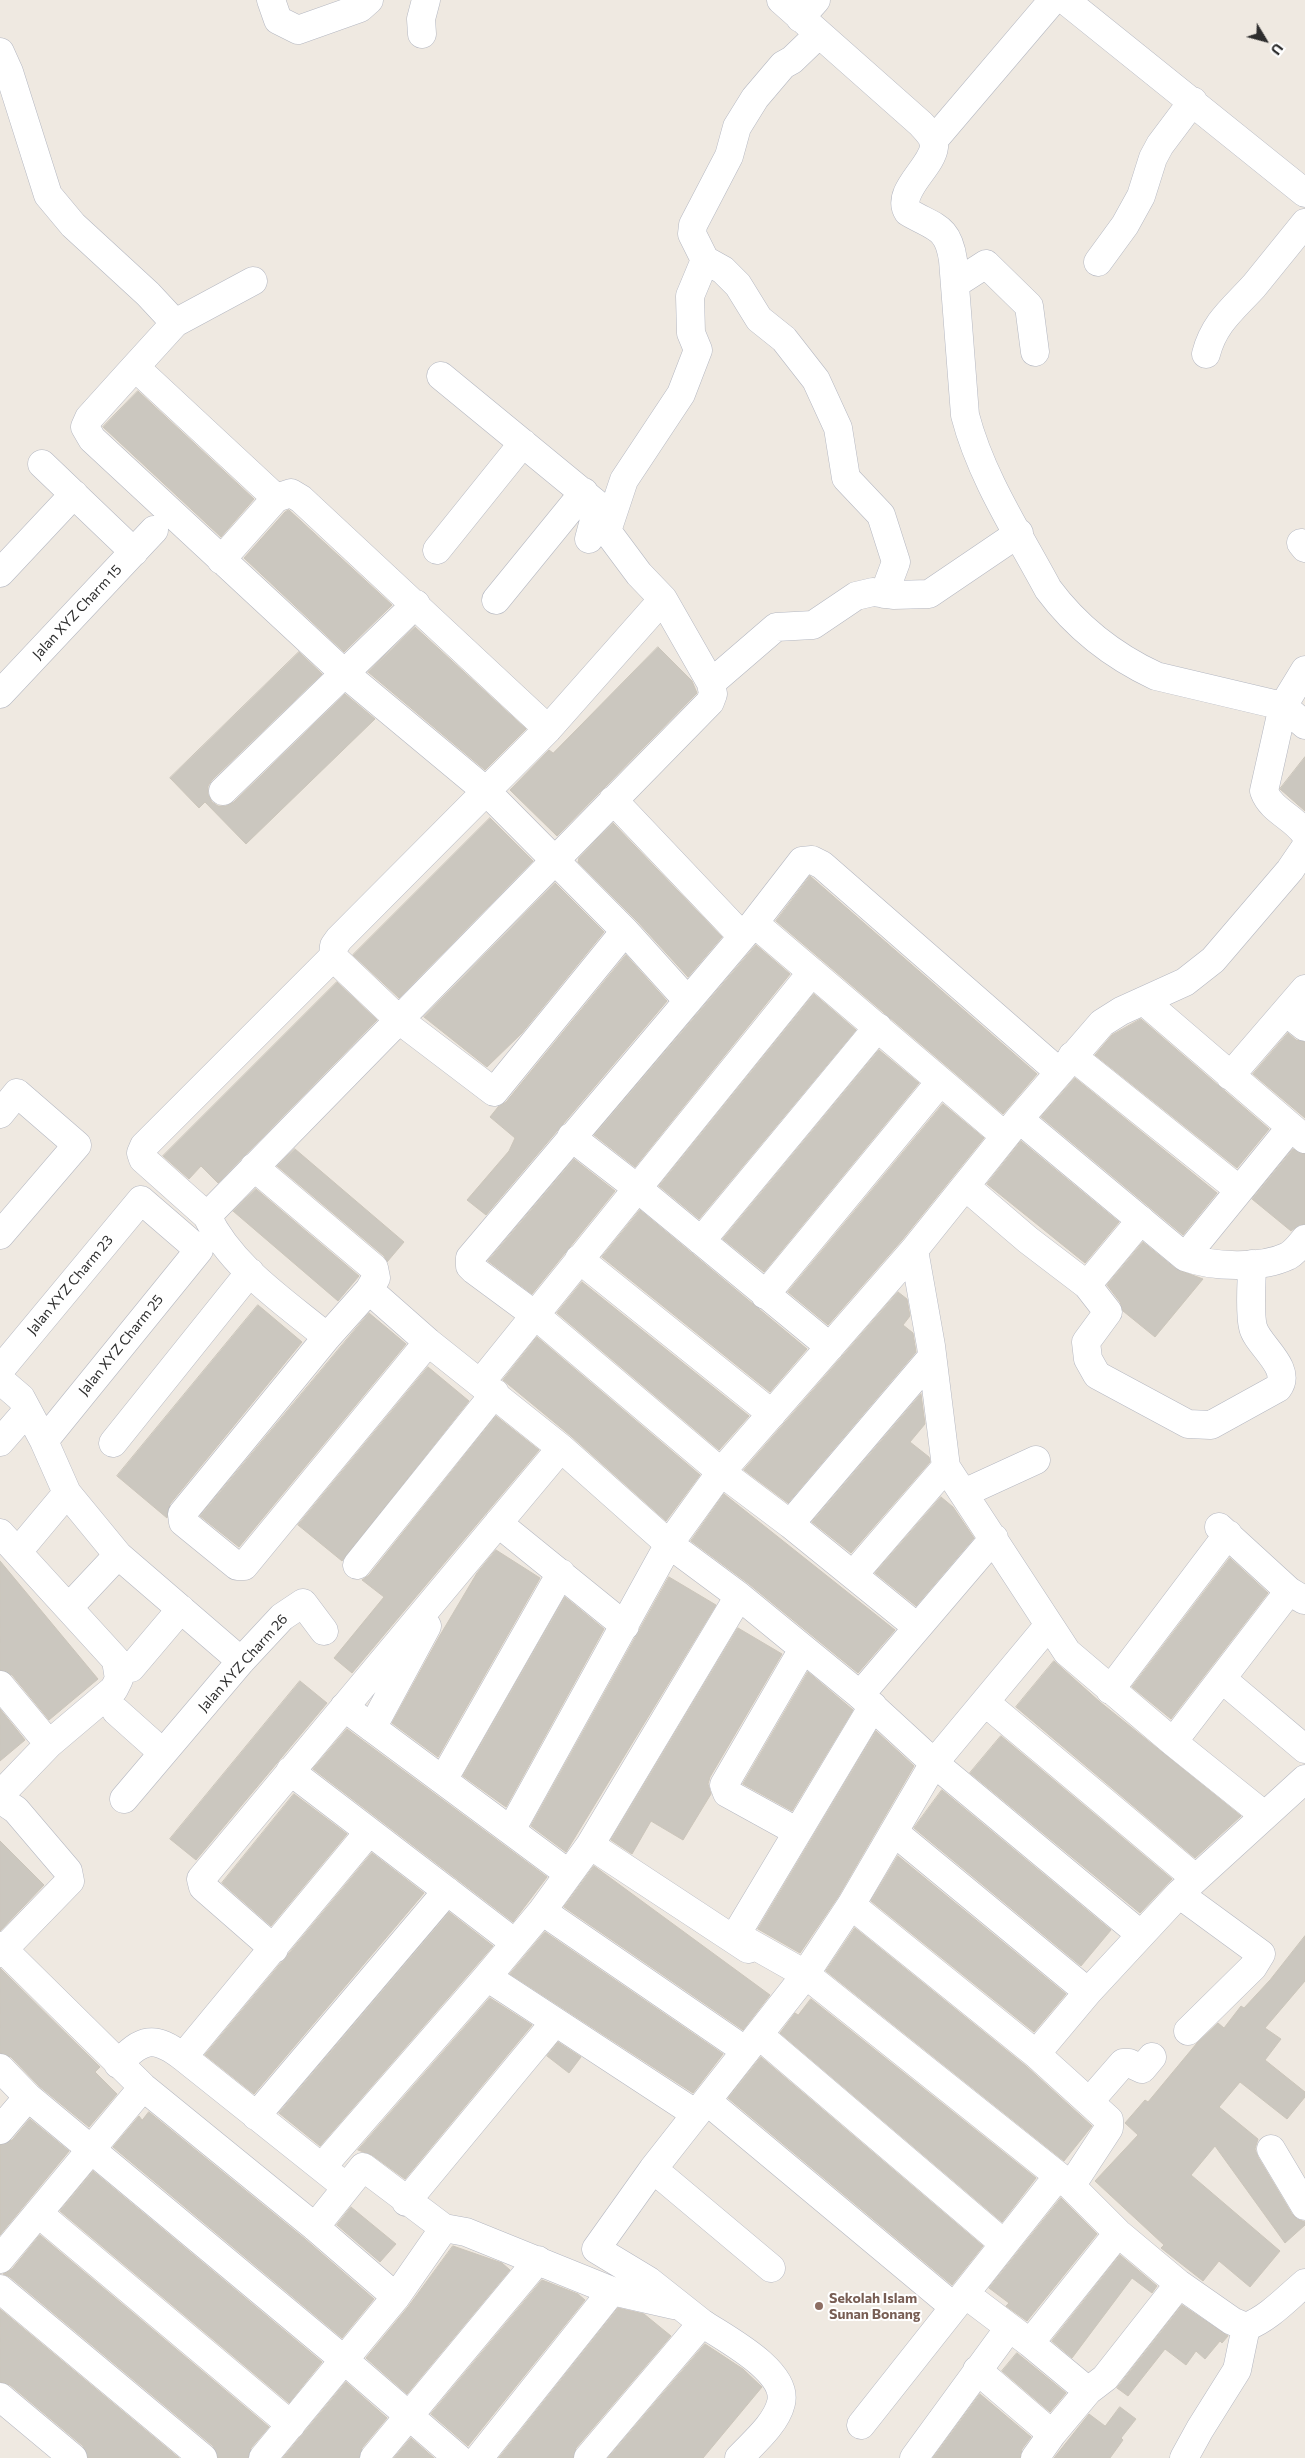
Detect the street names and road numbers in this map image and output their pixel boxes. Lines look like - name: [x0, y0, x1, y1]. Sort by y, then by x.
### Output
- street label: Jalan XYZ Charm 15: [29, 561, 125, 663]
- street label: Jalan XYZ Charm 23: [23, 1232, 117, 1338]
- street label: Jalan XYZ Charm 25: [75, 1291, 167, 1399]
- street label: Jalan XYZ Charm 26: [195, 1611, 291, 1715]

